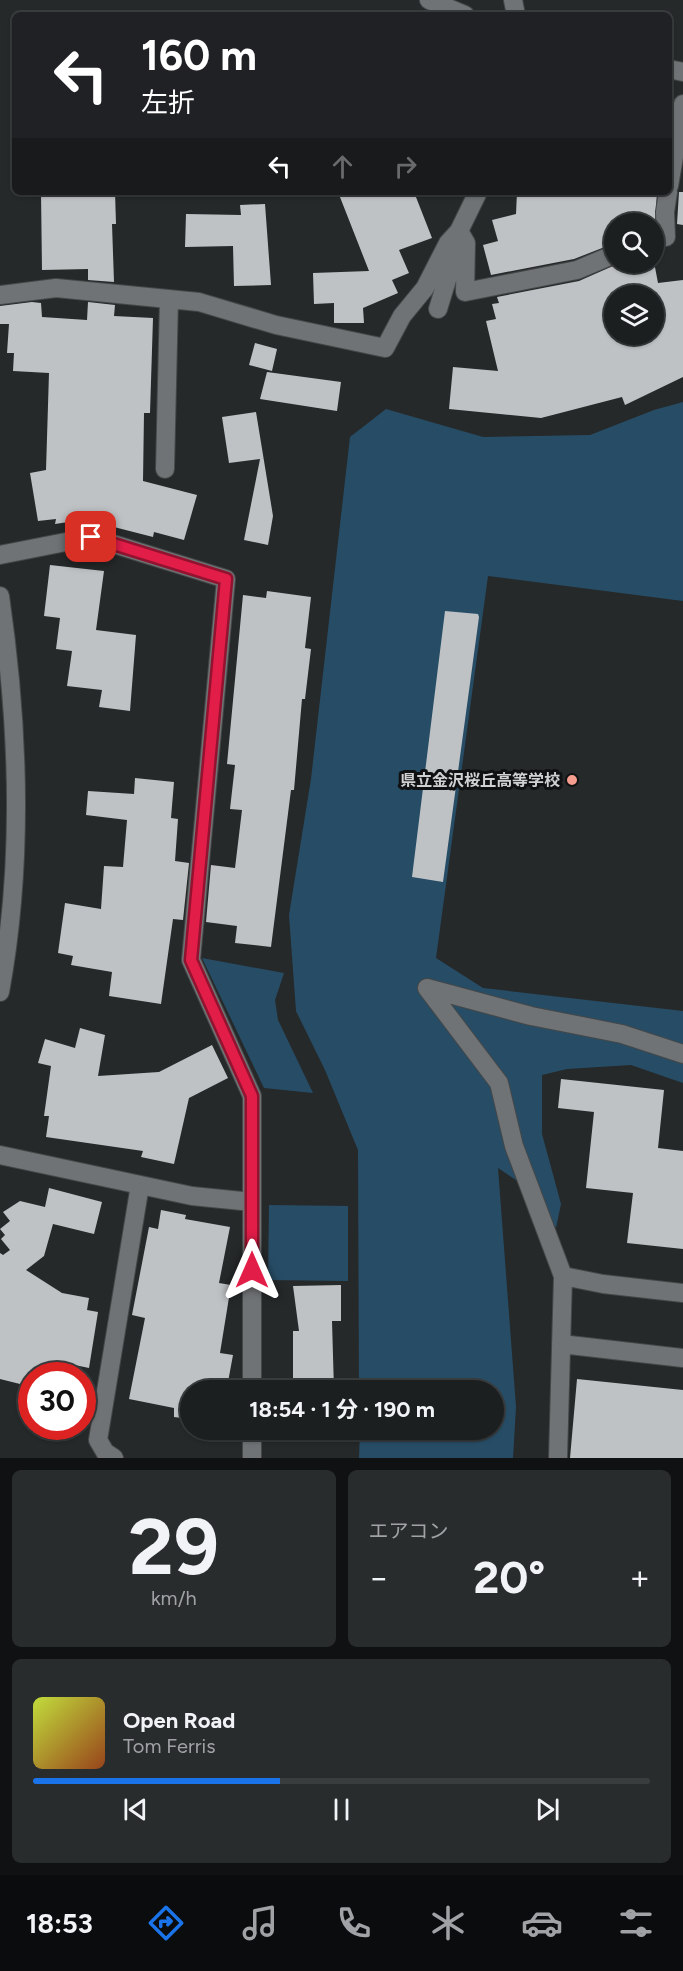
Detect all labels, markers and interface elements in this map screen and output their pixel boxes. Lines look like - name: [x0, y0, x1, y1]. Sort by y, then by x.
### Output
- text: 160 m: [141, 30, 257, 81]
- icon: left: [42, 36, 120, 114]
- text: 左折: [141, 86, 195, 119]
- icon: left: [263, 150, 296, 183]
- icon: ahead: [326, 150, 359, 183]
- icon: right: [389, 150, 422, 183]
- map controls: [604, 213, 664, 345]
- button: search: [604, 213, 664, 273]
- button: layers: [604, 285, 664, 345]
- pin: [65, 511, 116, 562]
- icon: arrive: [74, 520, 107, 553]
- place label: 県立金沢桜丘高等学校: [400, 771, 560, 790]
- marker: 県立金沢桜丘高等学校: [565, 773, 579, 787]
- position arrow: [220, 1238, 284, 1302]
- speed limit sign: 30: [18, 1362, 96, 1440]
- text: 18:54 · 1 分 · 190 m: [249, 1396, 435, 1423]
- text: 29: [129, 1500, 219, 1594]
- text: エアコン: [369, 1519, 449, 1543]
- text: 20°: [473, 1550, 545, 1604]
- text: −: [369, 1558, 389, 1597]
- text: +: [629, 1558, 650, 1597]
- text: km/h: [151, 1586, 197, 1610]
- text: Open Road: [123, 1707, 235, 1734]
- text: Tom Ferris: [123, 1734, 216, 1758]
- icon: previous: [119, 1793, 152, 1826]
- icon: pause: [325, 1793, 358, 1826]
- icon: next: [531, 1793, 564, 1826]
- icon: directions: [145, 1902, 187, 1944]
- icon: music: [239, 1902, 281, 1944]
- icon: phone: [333, 1902, 375, 1944]
- icon: climate: [427, 1902, 469, 1944]
- icon: car: [521, 1902, 563, 1944]
- icon: filters: [615, 1902, 657, 1944]
- text: 18:53: [26, 1907, 93, 1940]

